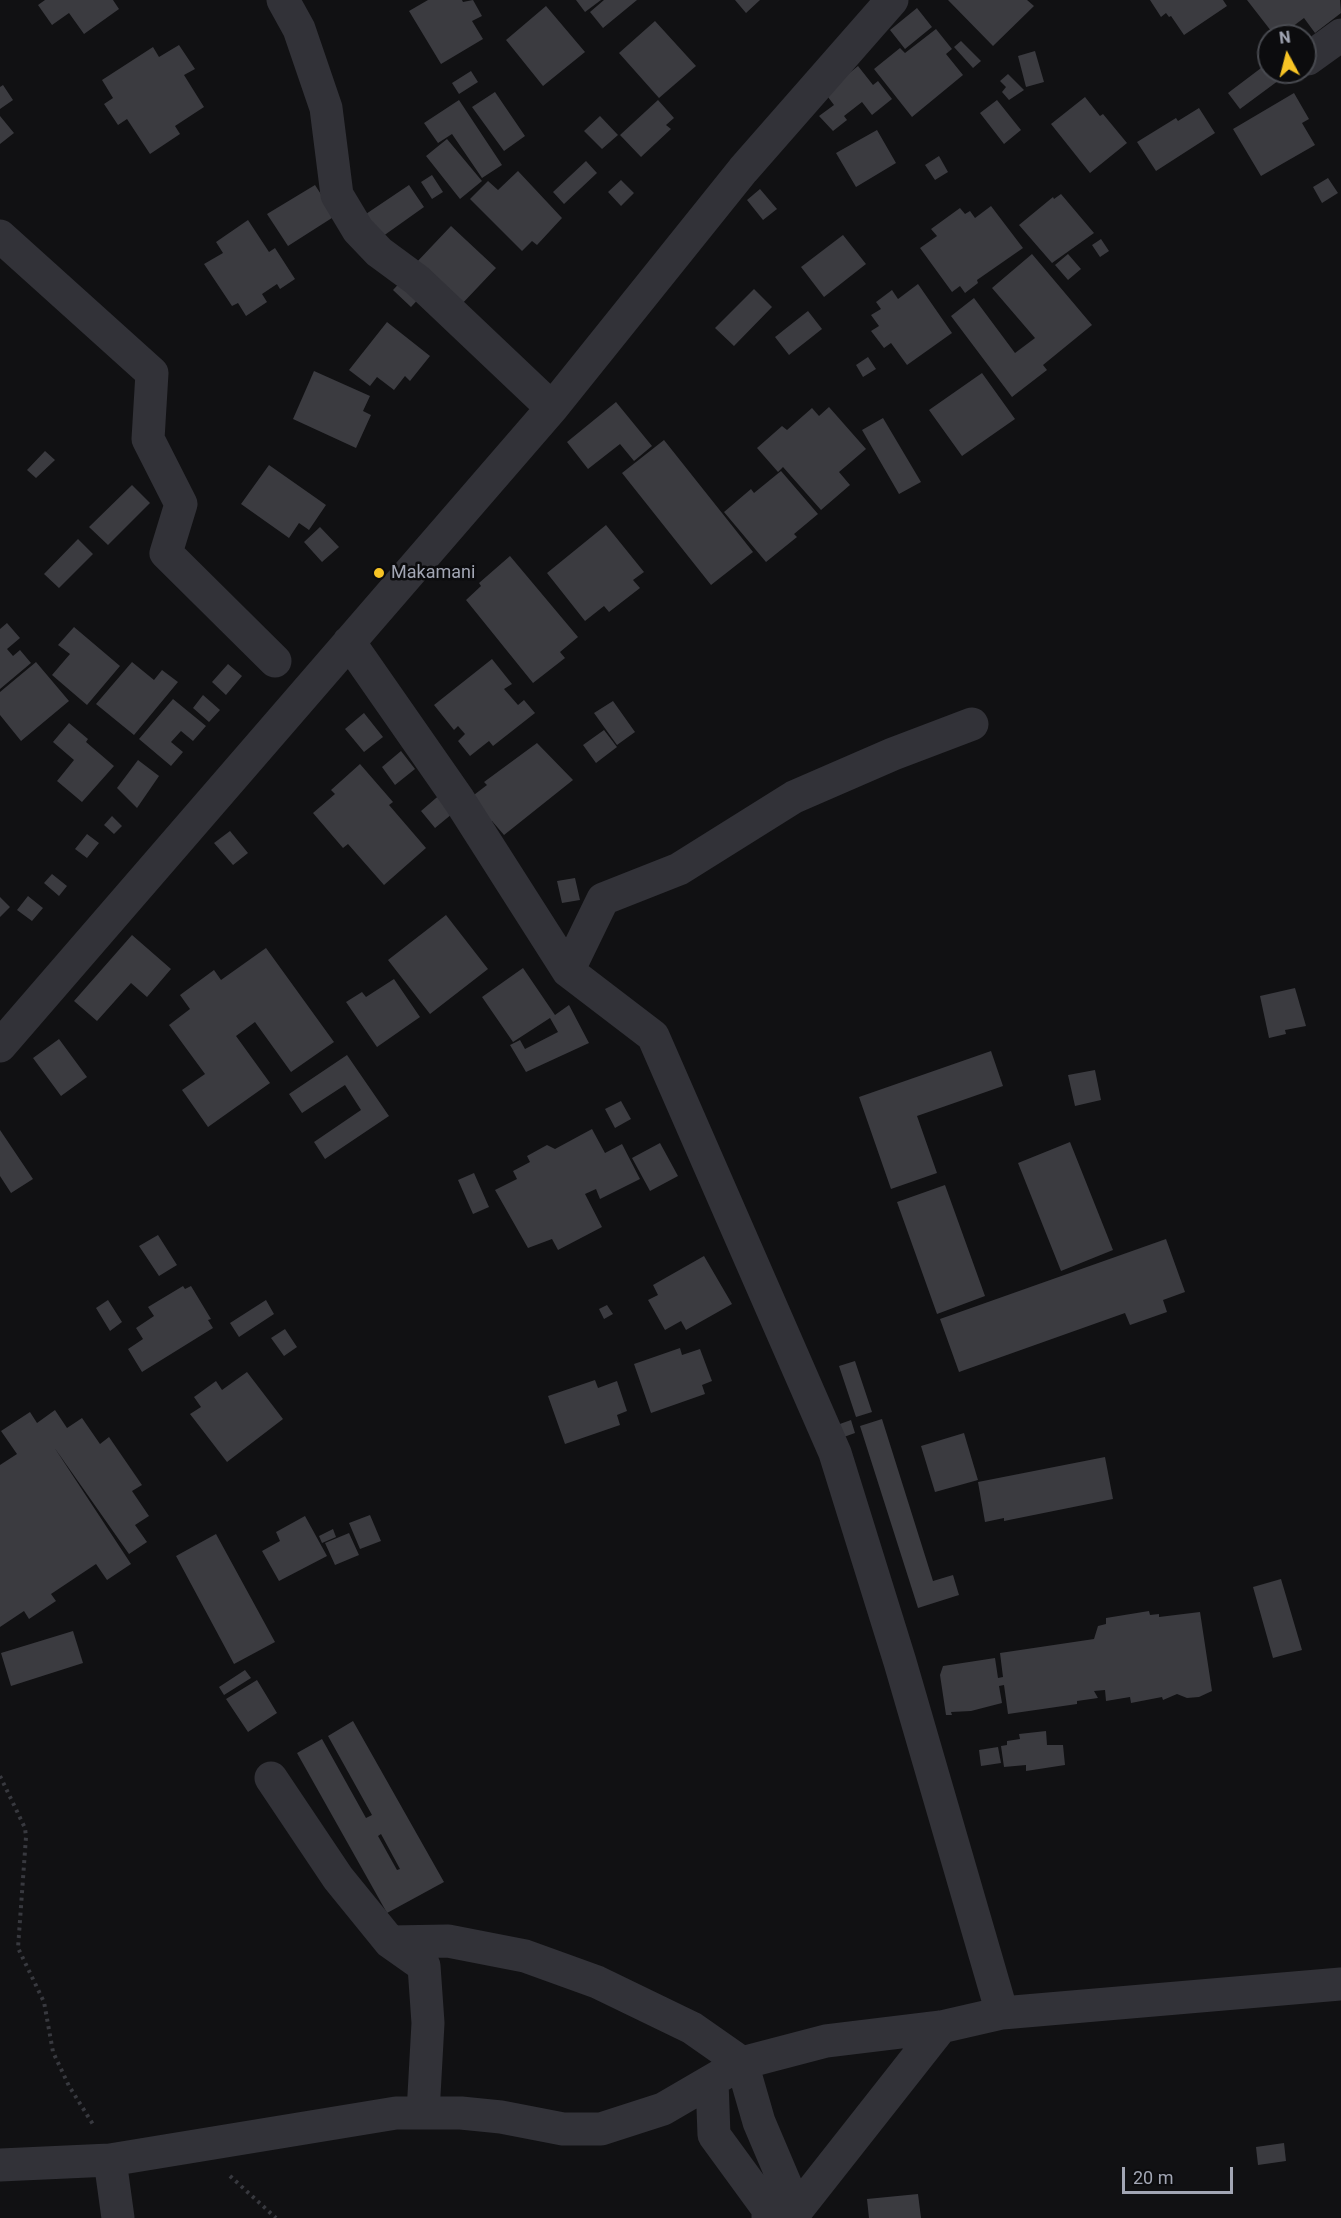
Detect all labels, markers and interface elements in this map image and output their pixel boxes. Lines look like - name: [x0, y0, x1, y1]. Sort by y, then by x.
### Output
- north arrow: [1257, 24, 1317, 84]
- text: N: [1278, 28, 1292, 48]
- place label: Makamani: [391, 562, 475, 584]
- marker: Makamani: [372, 566, 386, 580]
- scale bar: [1125, 2155, 1236, 2193]
- text: 20 m: [1133, 2167, 1173, 2188]

